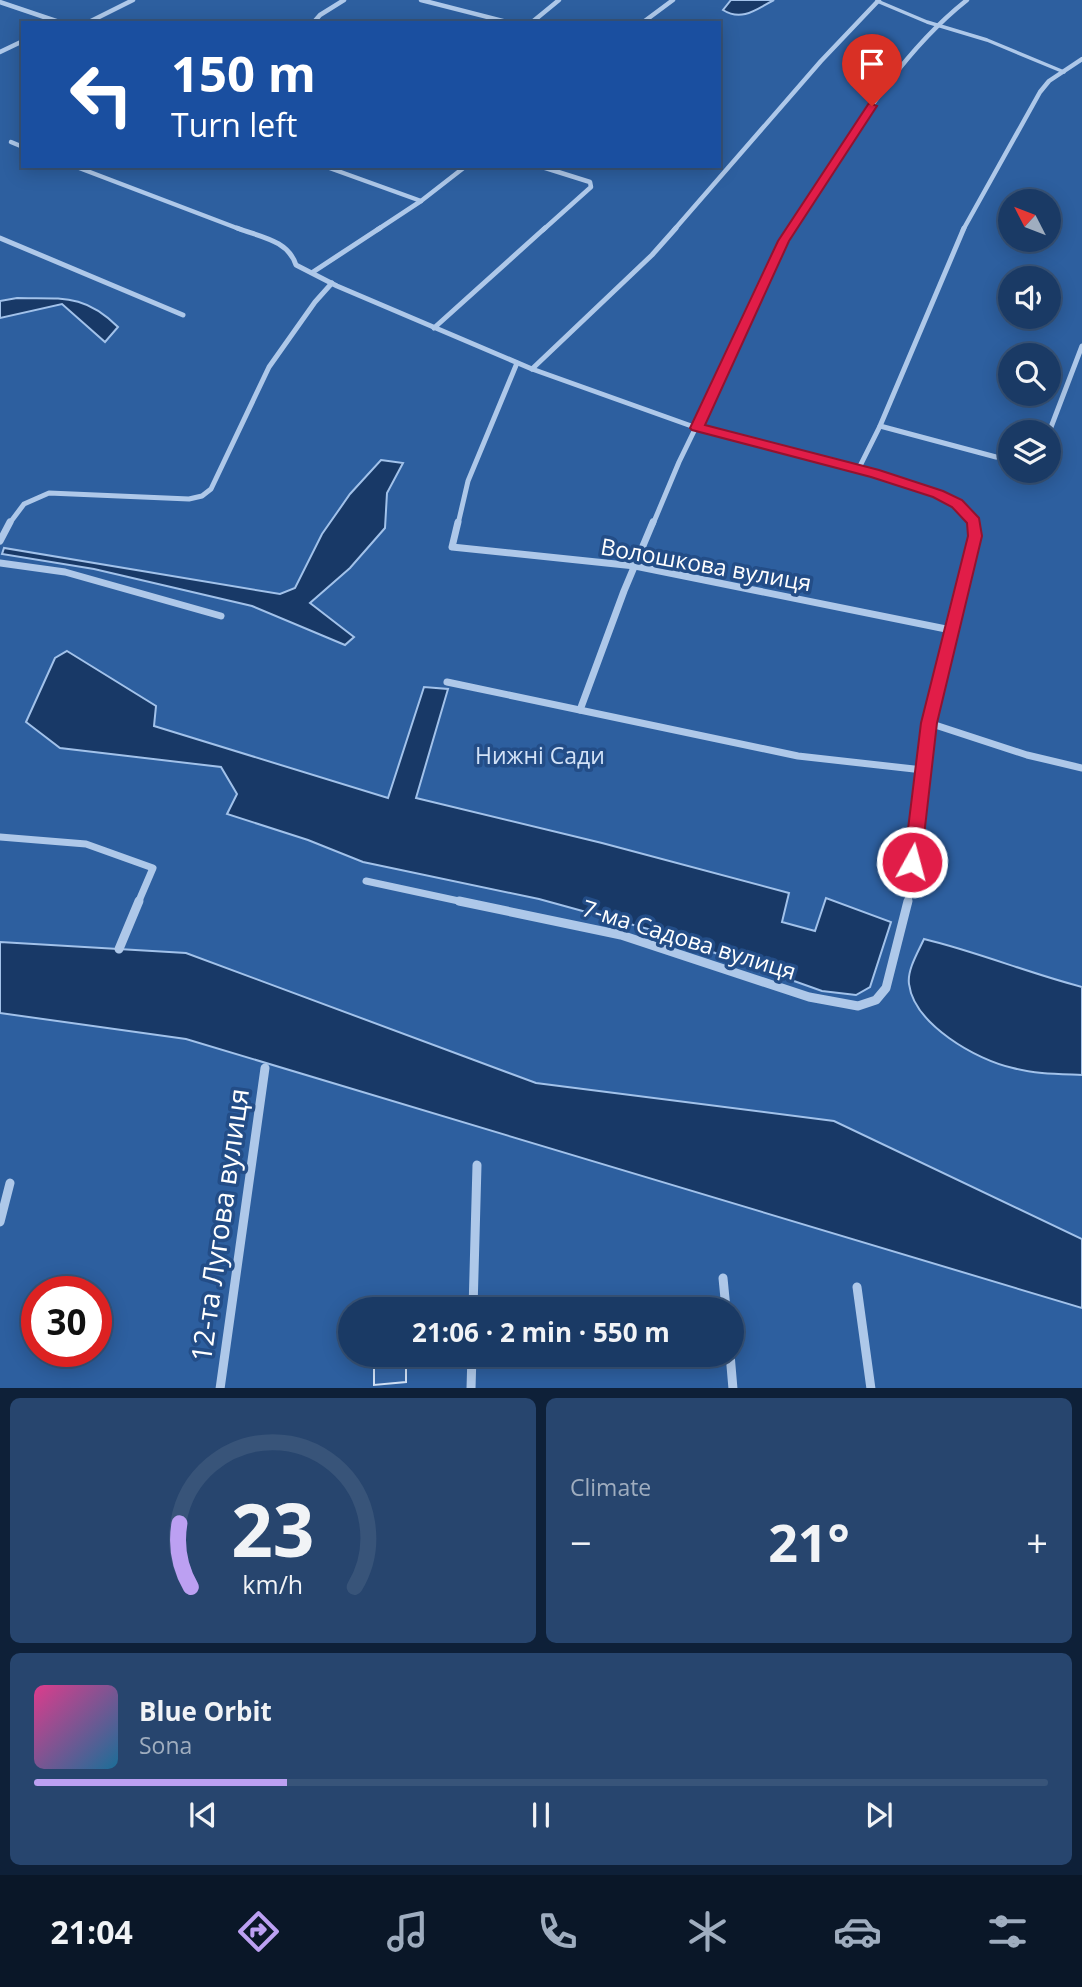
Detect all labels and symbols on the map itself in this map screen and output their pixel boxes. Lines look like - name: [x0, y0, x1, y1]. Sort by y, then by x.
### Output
- pin: [842, 34, 902, 106]
- north arrow: [998, 189, 1060, 252]
- street label: Волошкова вулиця: [598, 530, 814, 598]
- park label: Нижні Сади: [475, 739, 605, 771]
- position arrow: [875, 825, 949, 899]
- street label: 7-ма Садова вулиця: [578, 891, 800, 987]
- street label: 12-та Лугова вулиця: [181, 1086, 257, 1364]
- speed limit sign: 30: [21, 1276, 112, 1367]

